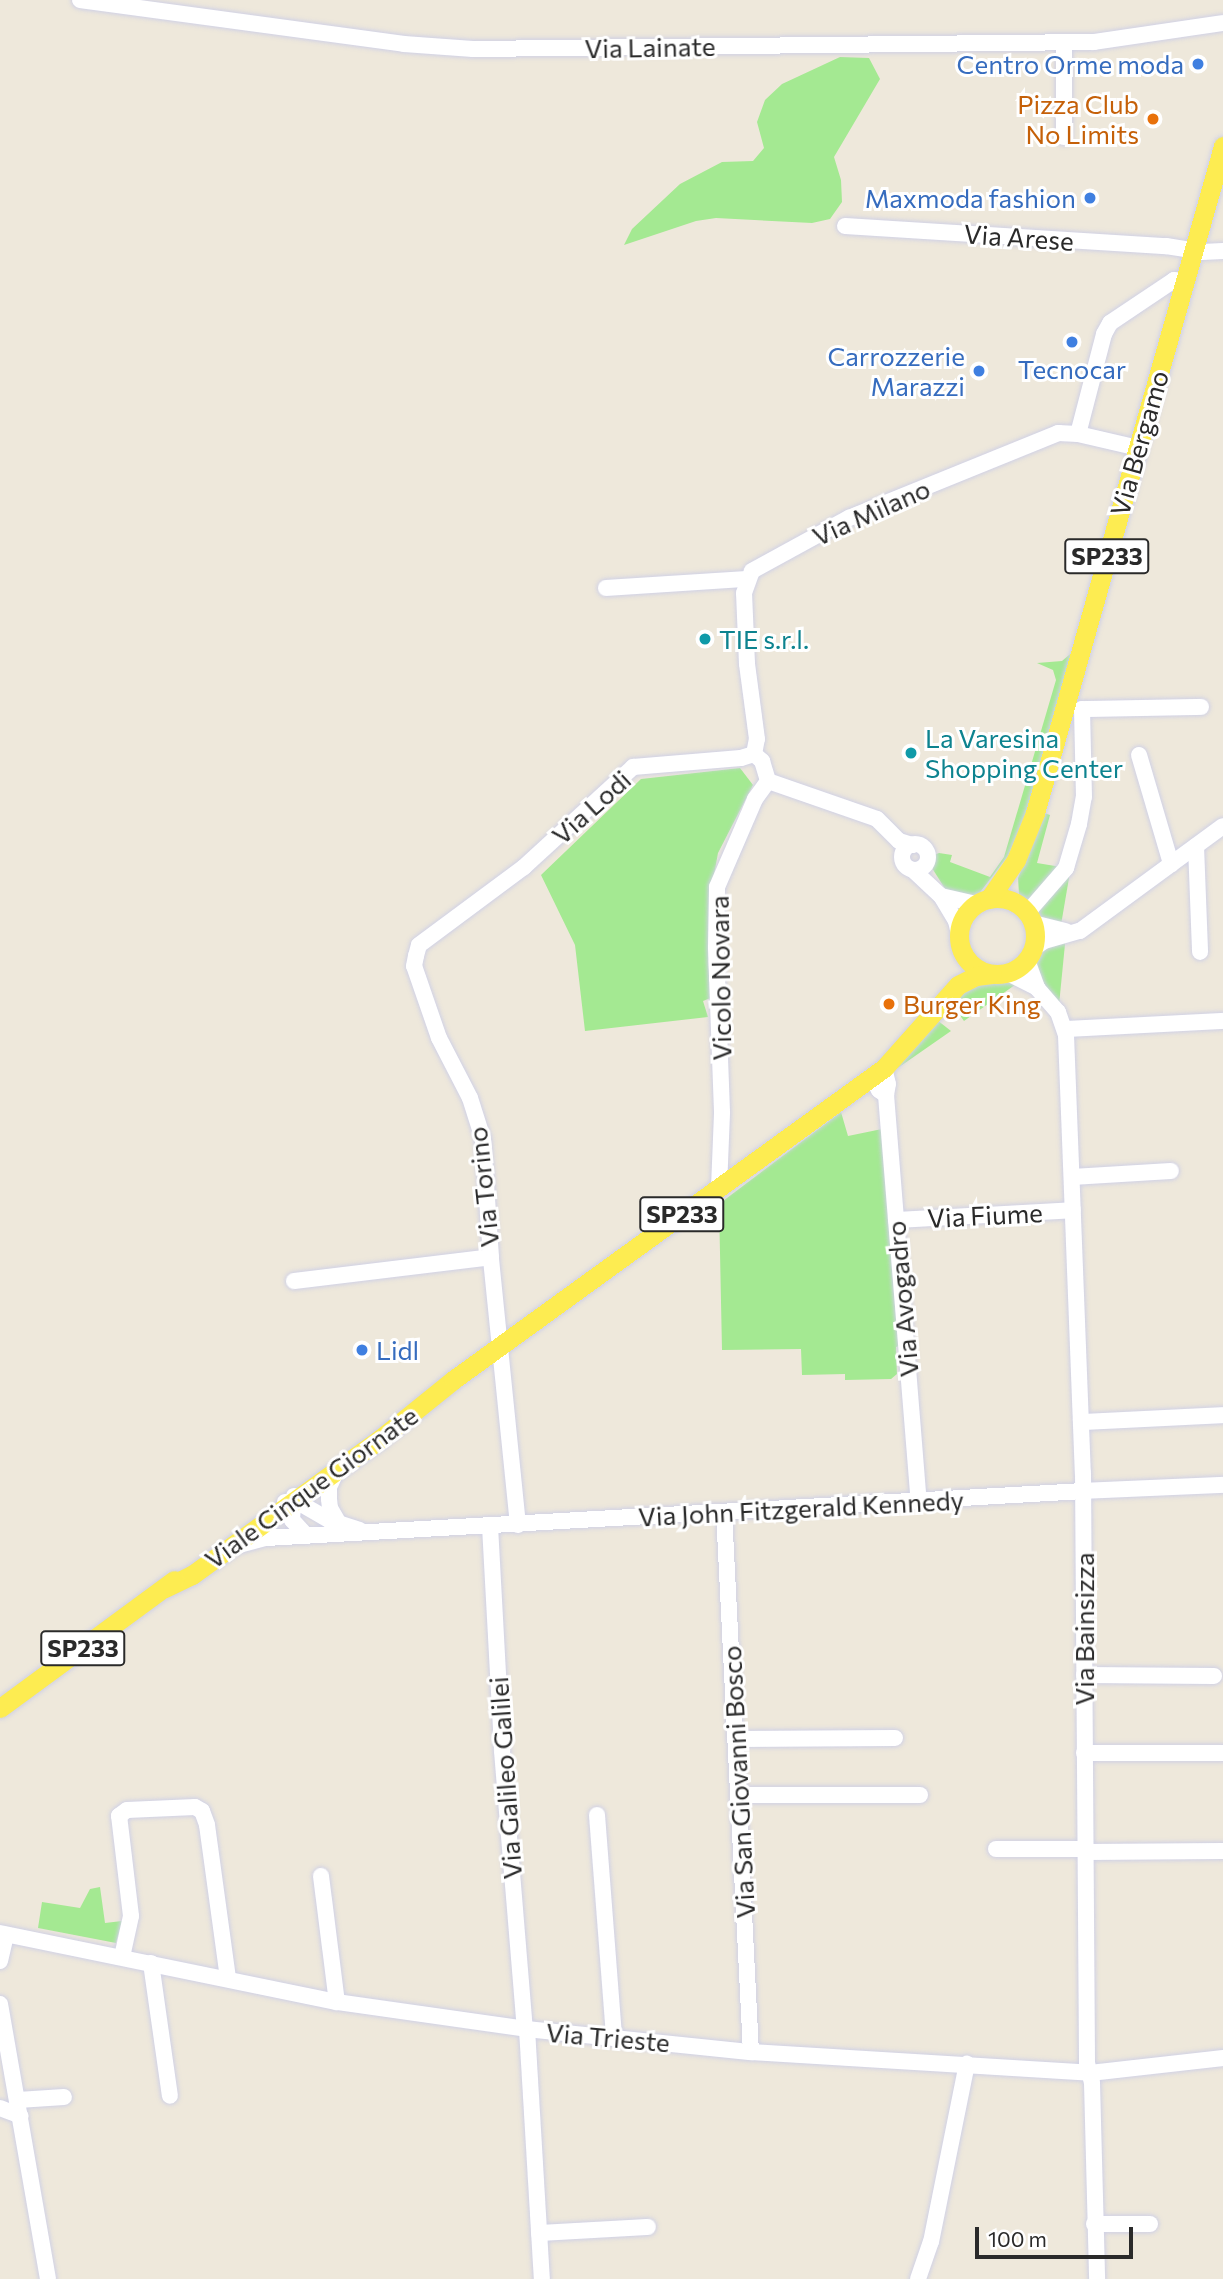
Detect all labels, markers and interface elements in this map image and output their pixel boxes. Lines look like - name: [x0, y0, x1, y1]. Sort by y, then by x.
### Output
- street label: Via Lainate: [584, 30, 716, 64]
- place label: Centro Orme moda: [957, 48, 1184, 80]
- marker: Centro Orme moda: [1190, 56, 1206, 72]
- place label: Pizza Club No Limits: [1017, 88, 1139, 150]
- marker: Pizza Club No Limits: [1145, 111, 1161, 127]
- place label: Maxmoda fashion: [865, 182, 1076, 214]
- marker: Maxmoda fashion: [1082, 190, 1098, 206]
- street label: Via Arese: [963, 218, 1075, 256]
- marker: Tecnocar: [1064, 334, 1080, 350]
- place label: Carrozzerie Marazzi: [827, 340, 965, 402]
- place label: Tecnocar: [1018, 353, 1126, 385]
- marker: Carrozzerie Marazzi: [971, 363, 987, 379]
- street label: Via Bergamo: [1103, 367, 1175, 519]
- street label: Via Milano: [807, 472, 935, 552]
- road number: SP233: [1063, 536, 1151, 576]
- place label: TIE s.r.l.: [719, 623, 809, 655]
- marker: TIE s.r.l.: [697, 631, 713, 647]
- place label: La Varesina Shopping Center: [925, 722, 1123, 784]
- marker: La Varesina Shopping Center: [903, 745, 919, 761]
- street label: Via Lodi: [545, 764, 637, 850]
- street label: Vicolo Novara: [703, 895, 737, 1061]
- place label: Burger King: [903, 988, 1041, 1020]
- marker: Burger King: [881, 996, 897, 1012]
- street label: Via Torino: [461, 1125, 505, 1249]
- road number: SP233: [638, 1194, 726, 1234]
- street label: Via Fiume: [926, 1196, 1044, 1234]
- street label: Via Avogadro: [880, 1220, 924, 1378]
- place label: Lidl: [376, 1334, 419, 1366]
- marker: Lidl: [354, 1342, 370, 1358]
- street label: Viale Cinque Giornate: [198, 1399, 424, 1575]
- street label: Via John Fitzgerald Kennedy: [637, 1484, 965, 1532]
- street label: Via Bainsizza: [1068, 1552, 1100, 1706]
- road number: SP233: [39, 1628, 127, 1668]
- street label: Via San Giovanni Bosco: [715, 1645, 761, 1919]
- street label: Via Galileo Galilei: [482, 1676, 528, 1880]
- street label: Via Trieste: [545, 2016, 671, 2058]
- scale bar: [978, 2212, 1136, 2256]
- text: 100 m: [988, 2226, 1047, 2251]

